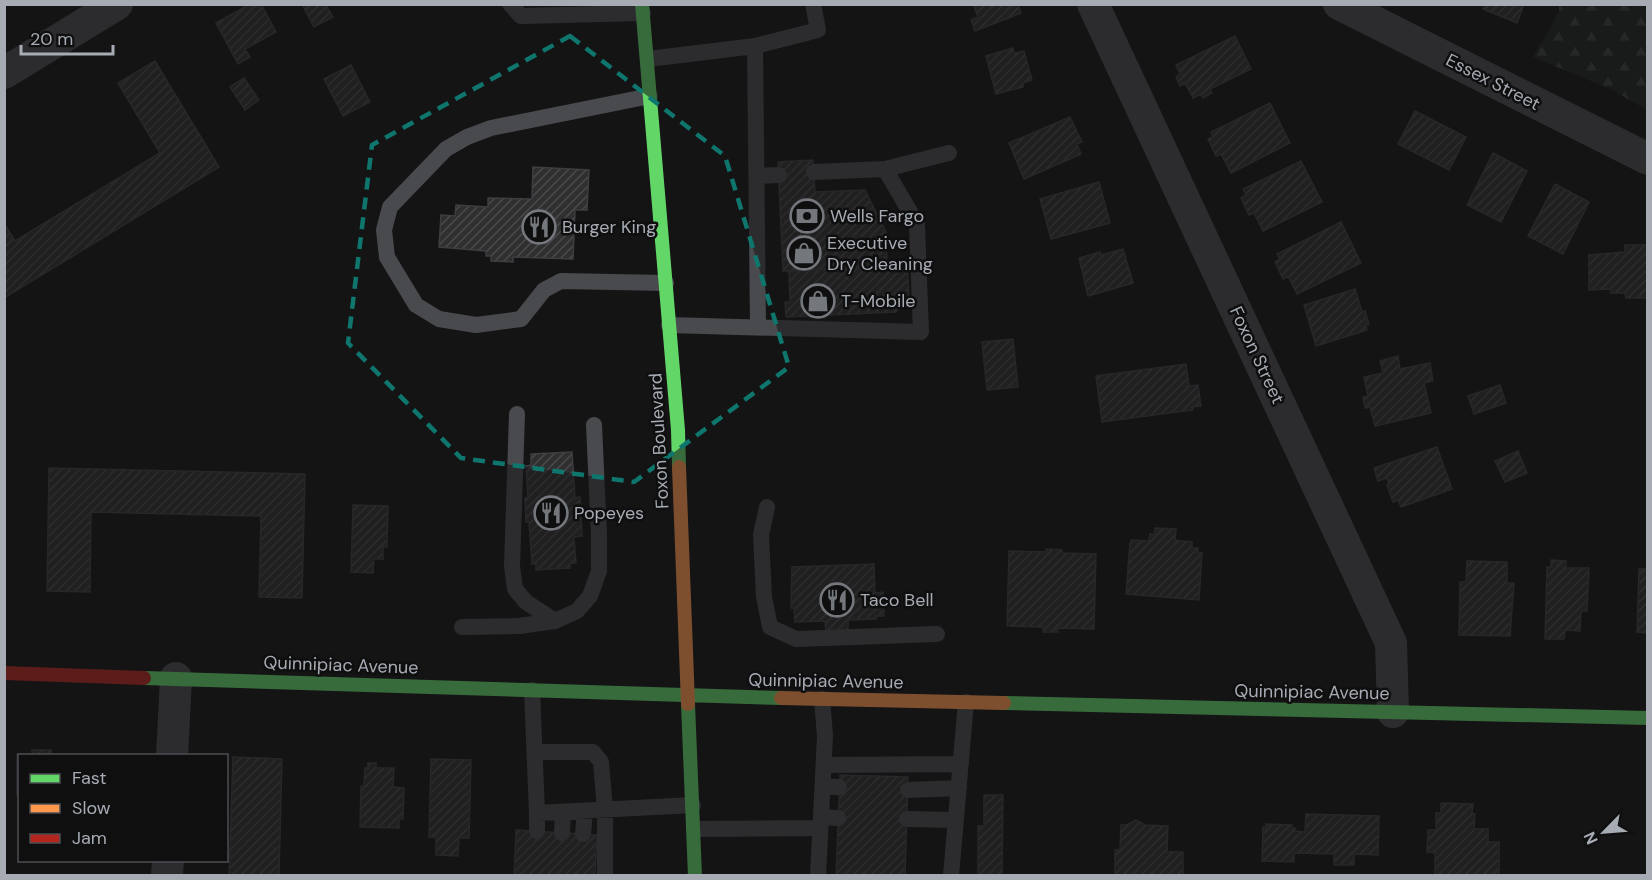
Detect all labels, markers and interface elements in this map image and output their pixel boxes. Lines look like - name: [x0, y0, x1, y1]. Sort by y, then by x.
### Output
- scale bar: [21, 18, 112, 56]
- text: 20 m: [30, 27, 73, 51]
- street label: Essex Street: [1442, 48, 1544, 116]
- bank icon: Wells Fargo: [789, 198, 825, 234]
- place label: Wells Fargo: [830, 204, 924, 228]
- restaurant icon: Burger King: [521, 209, 557, 245]
- place label: Burger King: [562, 215, 656, 239]
- place label: Executive Dry Cleaning: [827, 231, 933, 276]
- shop icon: Executive Dry Cleaning: [786, 235, 822, 271]
- shop icon: T-Mobile: [800, 283, 836, 319]
- place label: T-Mobile: [841, 289, 916, 313]
- street label: Foxon Street: [1224, 302, 1290, 408]
- street label: Foxon Boulevard: [643, 372, 675, 510]
- restaurant icon: Popeyes: [533, 495, 569, 531]
- place label: Popeyes: [574, 501, 644, 525]
- restaurant icon: Taco Bell: [819, 582, 855, 618]
- place label: Taco Bell: [860, 588, 933, 612]
- street label: Quinnipiac Avenue: [263, 650, 419, 680]
- street label: Quinnipiac Avenue: [748, 668, 904, 694]
- street label: Quinnipiac Avenue: [1234, 679, 1390, 705]
- legend: [18, 754, 228, 862]
- text: Fast: [72, 766, 107, 790]
- text: Slow: [72, 796, 111, 820]
- north arrow: [1574, 802, 1634, 862]
- text: Jam: [72, 826, 107, 850]
- text: N: [1579, 828, 1603, 848]

